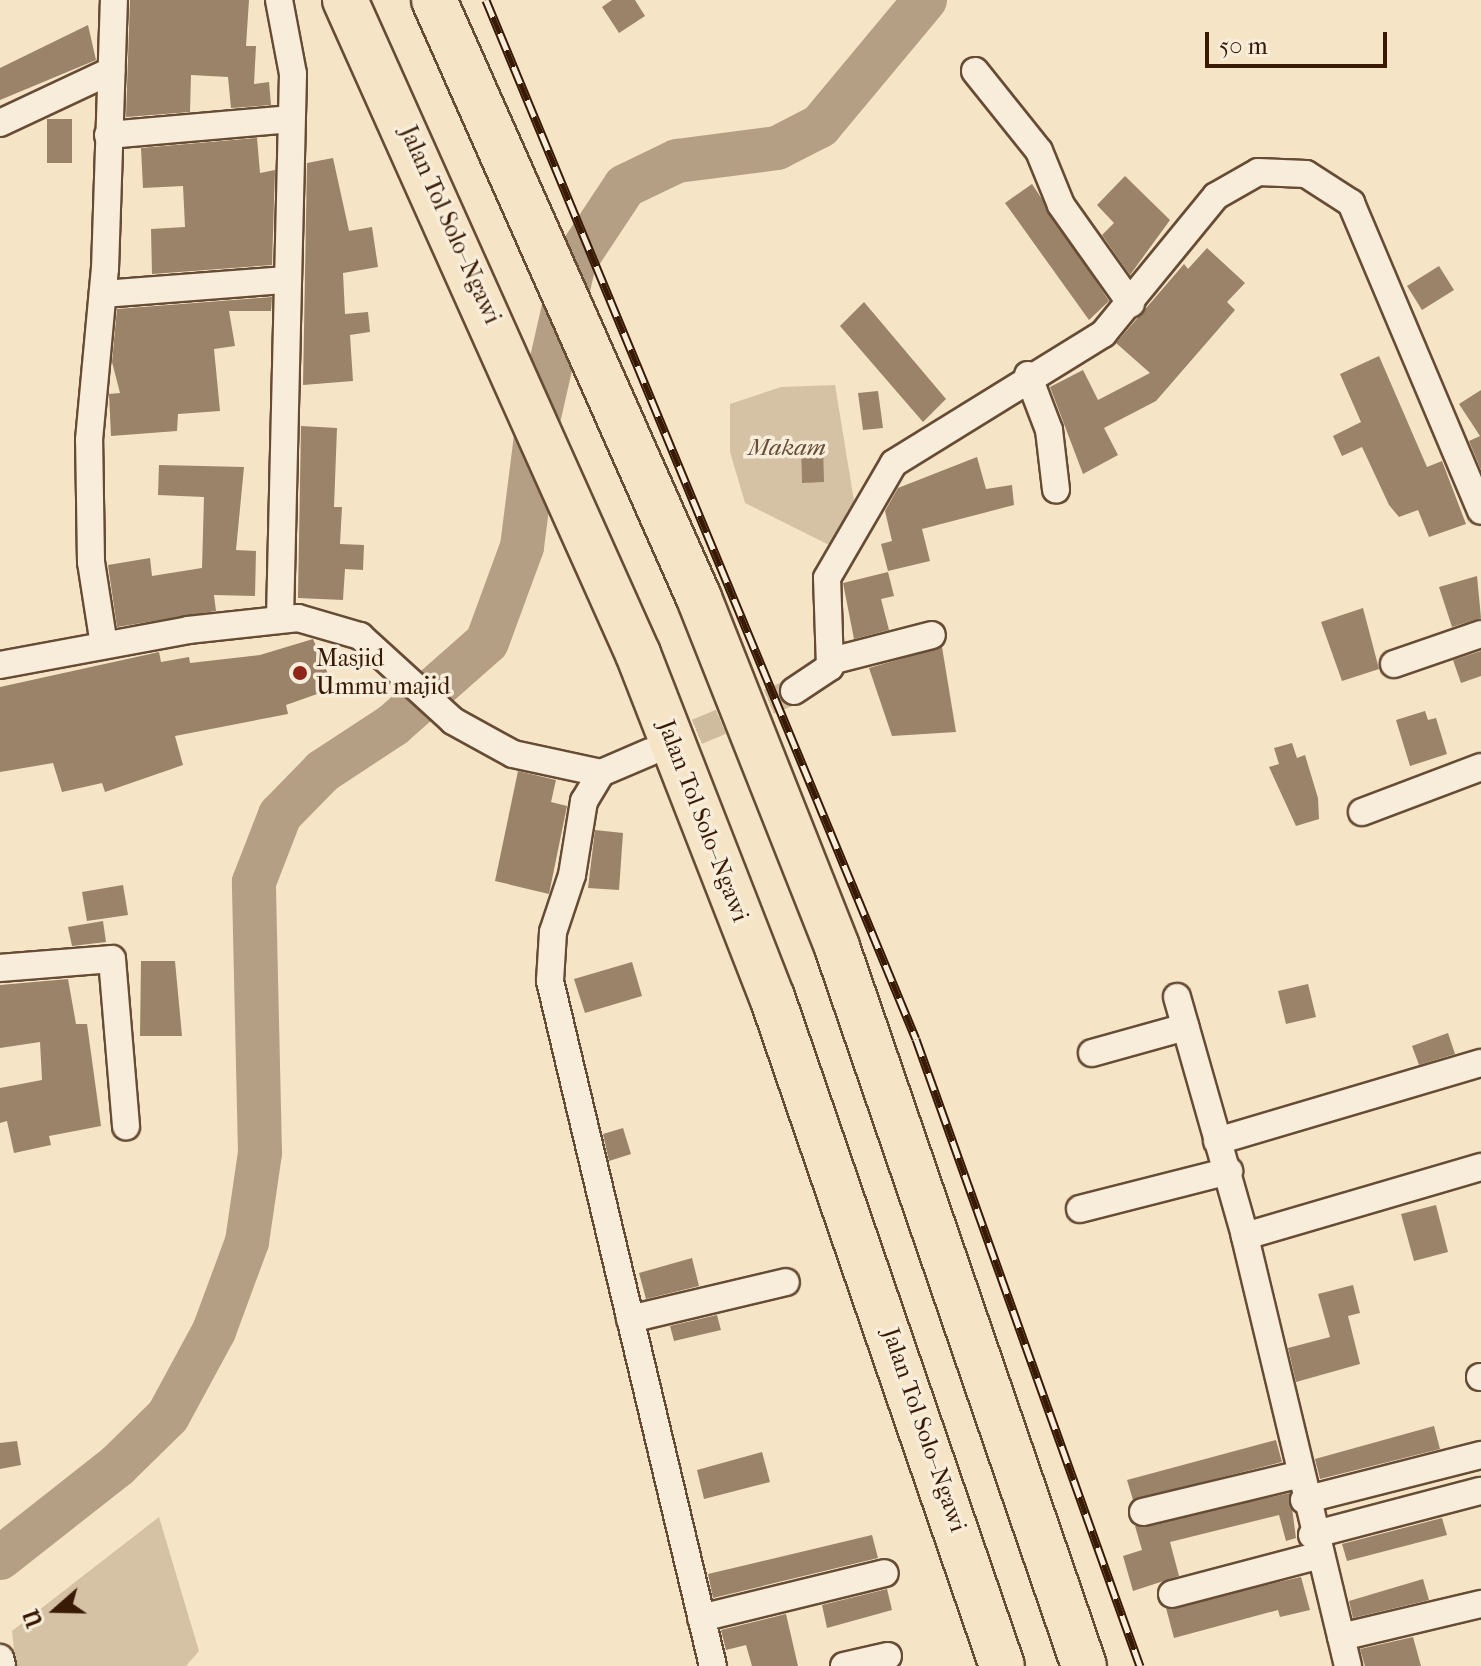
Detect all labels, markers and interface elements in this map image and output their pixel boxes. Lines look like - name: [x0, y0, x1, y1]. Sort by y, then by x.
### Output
- scale bar: [1209, 16, 1391, 66]
- text: 50 m: [1219, 32, 1268, 60]
- street label: Jalan Tol Solo–Ngawi: [393, 121, 507, 329]
- park label: Makam: [748, 434, 826, 462]
- place label: Masjid Ummu majid: [316, 645, 450, 701]
- marker: Masjid Ummu majid: [291, 664, 309, 682]
- street label: Jalan Tol Solo–Ngawi: [651, 716, 755, 926]
- street label: Jalan Tol Solo–Ngawi: [876, 1324, 972, 1536]
- north arrow: [16, 1570, 96, 1650]
- text: U: [18, 1606, 49, 1631]

